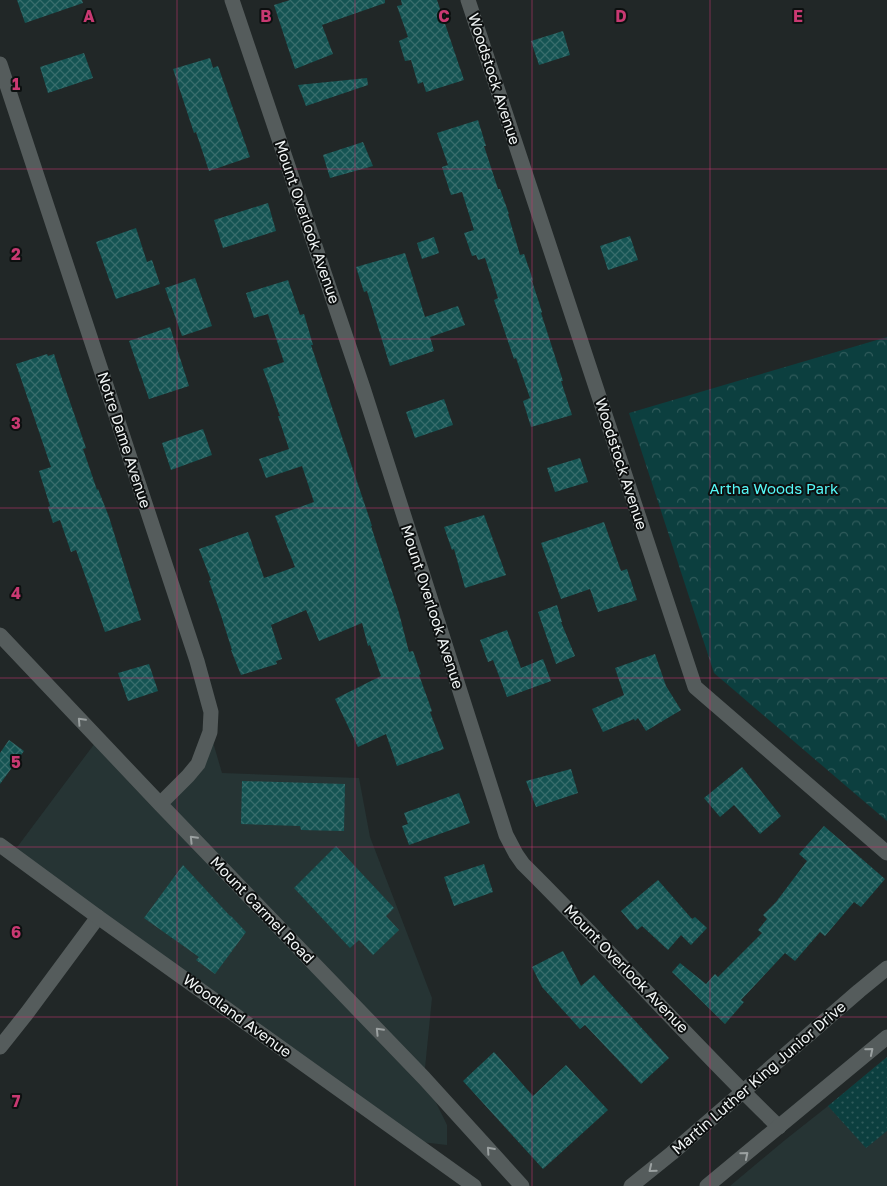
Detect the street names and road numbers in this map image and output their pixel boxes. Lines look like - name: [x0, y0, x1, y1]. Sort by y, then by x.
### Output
- street label: Woodstock Avenue: [465, 11, 525, 147]
- street label: Mount Overlook Avenue: [272, 138, 344, 306]
- street label: Notre Dame Avenue: [94, 369, 156, 510]
- street label: Woodstock Avenue: [592, 396, 652, 532]
- street label: Mount Overlook Avenue: [398, 522, 468, 691]
- street label: Mount Carmel Road: [207, 852, 318, 966]
- street label: Mount Overlook Avenue: [561, 900, 693, 1036]
- street label: Woodland Avenue: [180, 970, 295, 1061]
- street label: Martin Luther King Junior Drive: [668, 997, 849, 1158]

